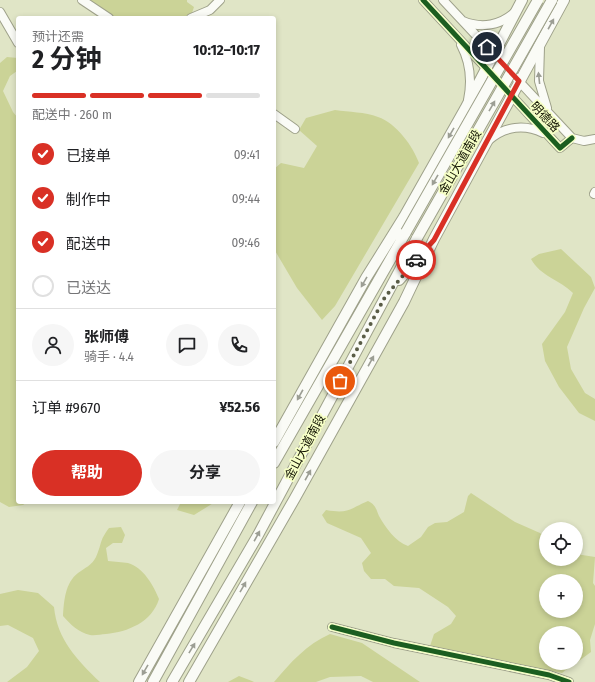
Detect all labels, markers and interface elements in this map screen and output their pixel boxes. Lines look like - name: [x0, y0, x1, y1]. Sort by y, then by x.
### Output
- one-way arrow: [547, 18, 554, 30]
- text: 预计还需: [32, 29, 84, 44]
- pin: [470, 30, 504, 64]
- icon: home: [476, 36, 498, 58]
- text: 10:12–10:17: [193, 41, 260, 59]
- text: 2 分钟: [32, 44, 101, 75]
- one-way arrow: [536, 72, 542, 84]
- street label: 明德路: [528, 99, 562, 135]
- one-way arrow: [488, 100, 495, 112]
- text: 配送中 · 260 m: [32, 107, 112, 122]
- street label: 金山大道南段: [436, 127, 484, 197]
- one-way arrow: [448, 127, 455, 139]
- icon: check: [32, 143, 54, 165]
- text: 已接单: [66, 147, 111, 165]
- text: 09:41: [234, 147, 260, 162]
- one-way arrow: [432, 174, 439, 186]
- icon: check: [32, 187, 54, 209]
- text: 制作中: [66, 191, 111, 209]
- text: 09:44: [232, 191, 260, 206]
- icon: check: [32, 231, 54, 253]
- text: 配送中: [66, 235, 111, 253]
- text: 09:46: [232, 235, 260, 250]
- courier: [396, 240, 436, 280]
- icon: car: [405, 249, 427, 271]
- one-way arrow: [361, 276, 368, 287]
- text: 已送达: [66, 279, 111, 297]
- button: person: [32, 324, 74, 366]
- button: chat: [166, 324, 208, 366]
- button: phone: [218, 324, 260, 366]
- text: 张师傅: [84, 328, 129, 346]
- text: 骑手 · 4.4: [84, 349, 134, 364]
- one-way arrow: [368, 355, 375, 367]
- pin: [323, 364, 357, 398]
- icon: bag: [329, 370, 351, 392]
- one-way arrow: [297, 389, 304, 401]
- text: ¥52.56: [219, 398, 260, 416]
- text: 订单 #9670: [32, 399, 101, 417]
- street label: 金山大道南段: [282, 412, 328, 482]
- button: 帮助: [32, 450, 142, 496]
- button: 分享: [150, 450, 260, 496]
- one-way arrow: [305, 469, 311, 481]
- map controls: [539, 522, 583, 670]
- button: locate: [539, 522, 583, 566]
- one-way arrow: [254, 530, 261, 542]
- button: +: [539, 574, 583, 618]
- one-way arrow: [239, 581, 246, 593]
- button: −: [539, 626, 583, 670]
- one-way arrow: [188, 642, 195, 654]
- one-way arrow: [142, 664, 149, 676]

